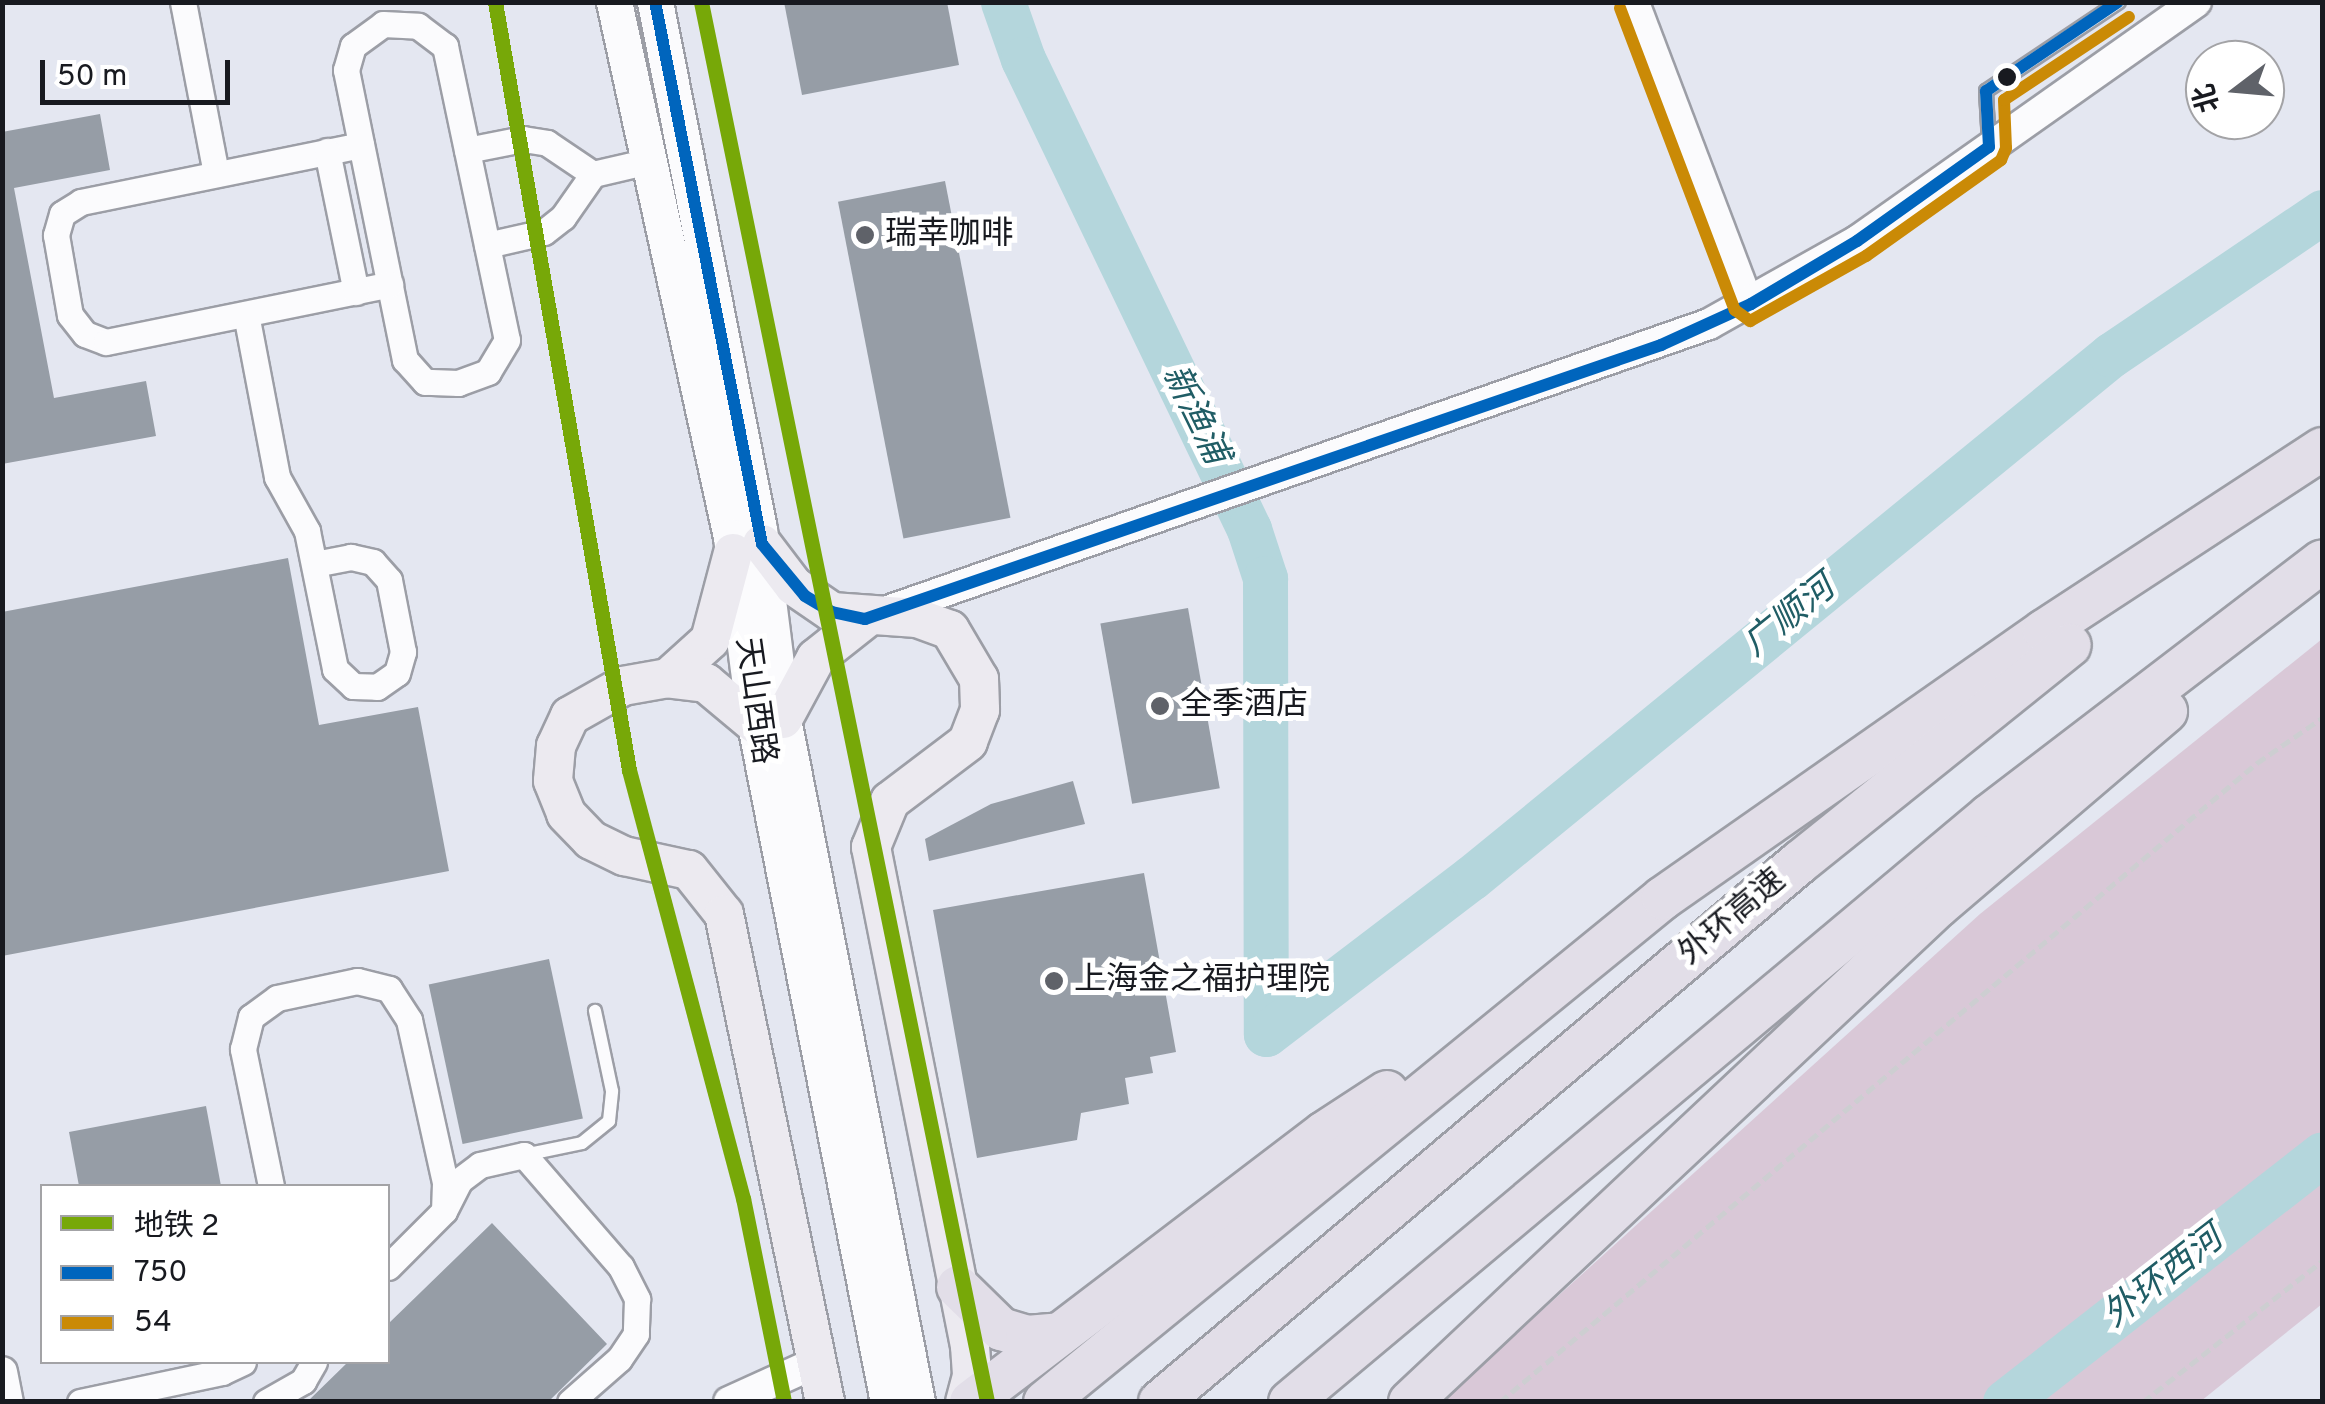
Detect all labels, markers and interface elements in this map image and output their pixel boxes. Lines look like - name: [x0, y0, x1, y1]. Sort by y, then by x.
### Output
- scale bar: [45, 40, 235, 102]
- north arrow: [2185, 40, 2285, 140]
- text: 50 m: [57, 59, 127, 96]
- unlabelled marker: [1997, 67, 2017, 87]
- text: 北: [2187, 79, 2229, 116]
- place label: 瑞幸咖啡: [885, 216, 1013, 254]
- marker: 瑞幸咖啡: [854, 224, 876, 246]
- water label: 新渔浦: [1152, 359, 1236, 471]
- water label: 广顺河: [1736, 568, 1844, 666]
- street label: 天山西路: [726, 635, 782, 767]
- place label: 全季酒店: [1180, 687, 1308, 725]
- marker: 全季酒店: [1149, 695, 1171, 717]
- street label: 外环高速: [1672, 862, 1794, 974]
- place label: 上海金之福护理院: [1074, 962, 1330, 1000]
- marker: 上海金之福护理院: [1043, 970, 1065, 992]
- legend: [40, 1184, 390, 1364]
- text: 地铁 2: [134, 1209, 219, 1246]
- water label: 外环西河: [2096, 1218, 2232, 1338]
- text: 750: [134, 1255, 188, 1292]
- text: 54: [134, 1305, 172, 1342]

